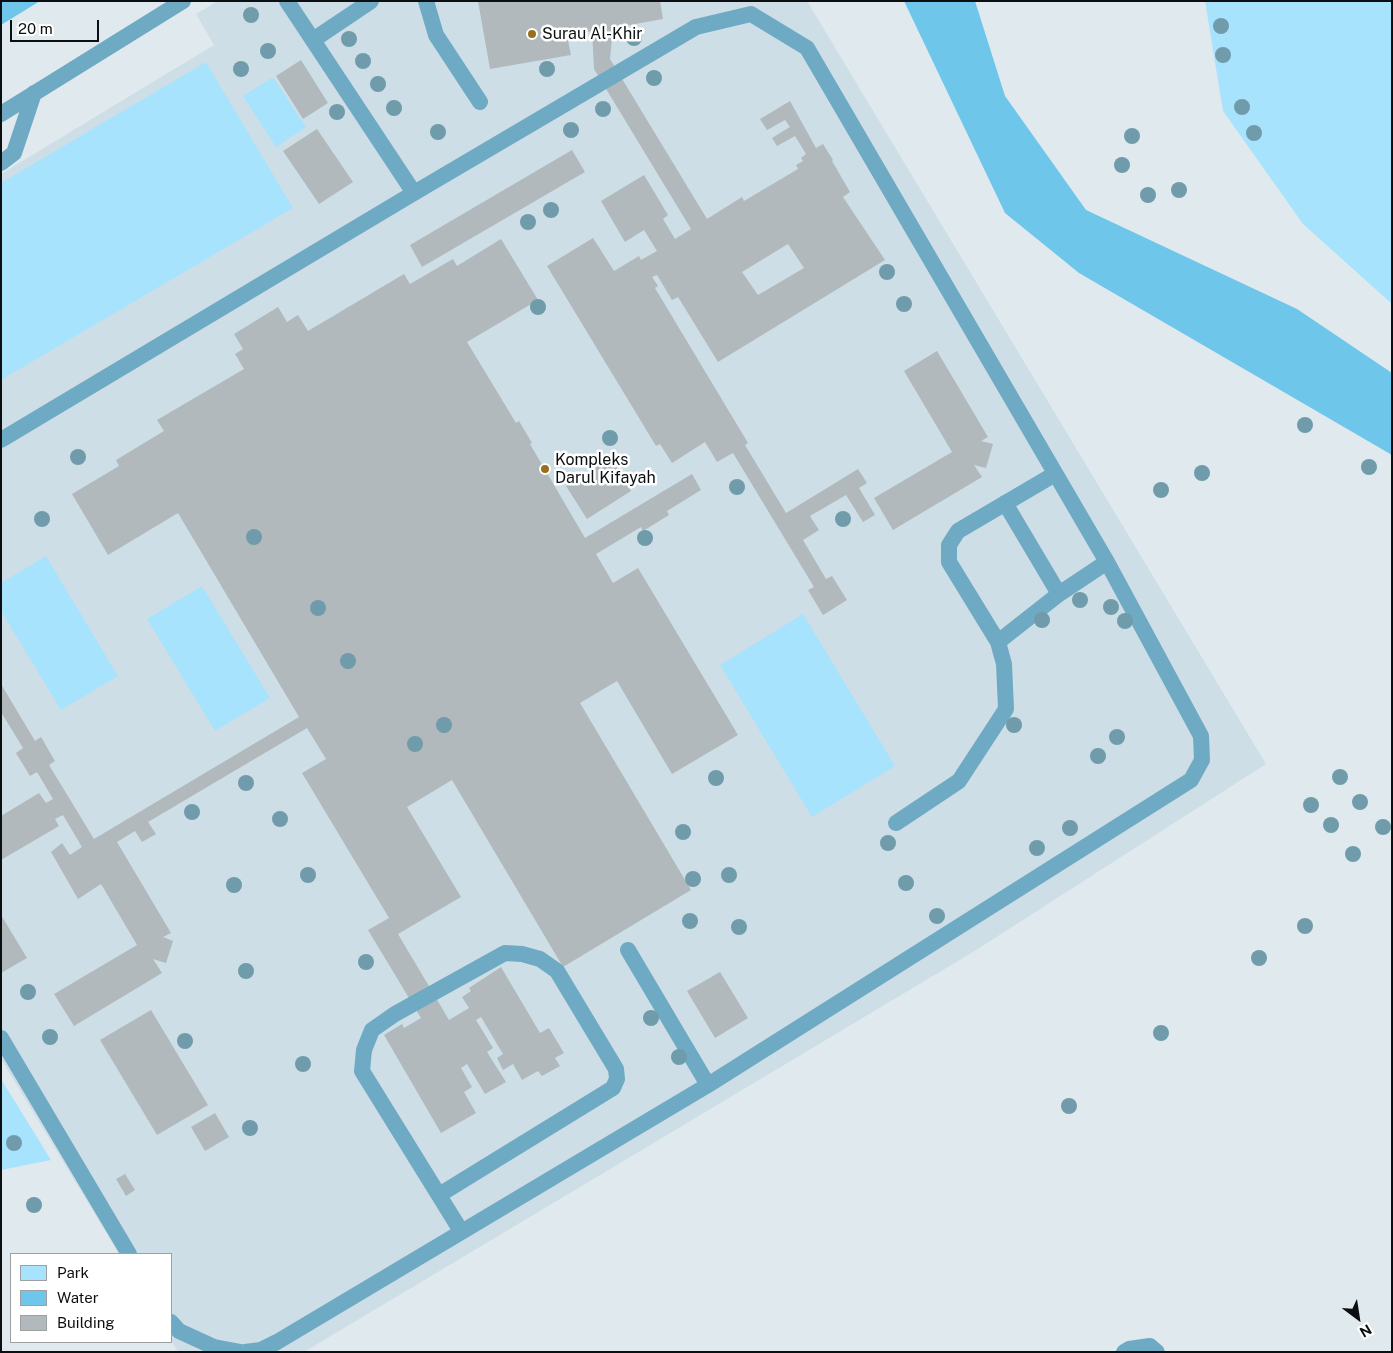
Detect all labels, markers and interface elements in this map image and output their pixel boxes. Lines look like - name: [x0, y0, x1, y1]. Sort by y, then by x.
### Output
- scale bar: [12, 10, 101, 42]
- text: 20 m: [18, 20, 53, 37]
- place label: Surau Al-Khir: [542, 24, 643, 44]
- marker: Surau Al-Khir: [526, 28, 538, 40]
- place label: Kompleks Darul Kifayah: [555, 450, 656, 488]
- marker: Kompleks Darul Kifayah: [539, 463, 551, 475]
- legend: [10, 1253, 172, 1343]
- text: Park: [57, 1264, 89, 1281]
- text: Water: [57, 1289, 99, 1306]
- north arrow: [1333, 1293, 1383, 1343]
- text: Building: [57, 1314, 115, 1331]
- text: N: [1357, 1321, 1375, 1341]

